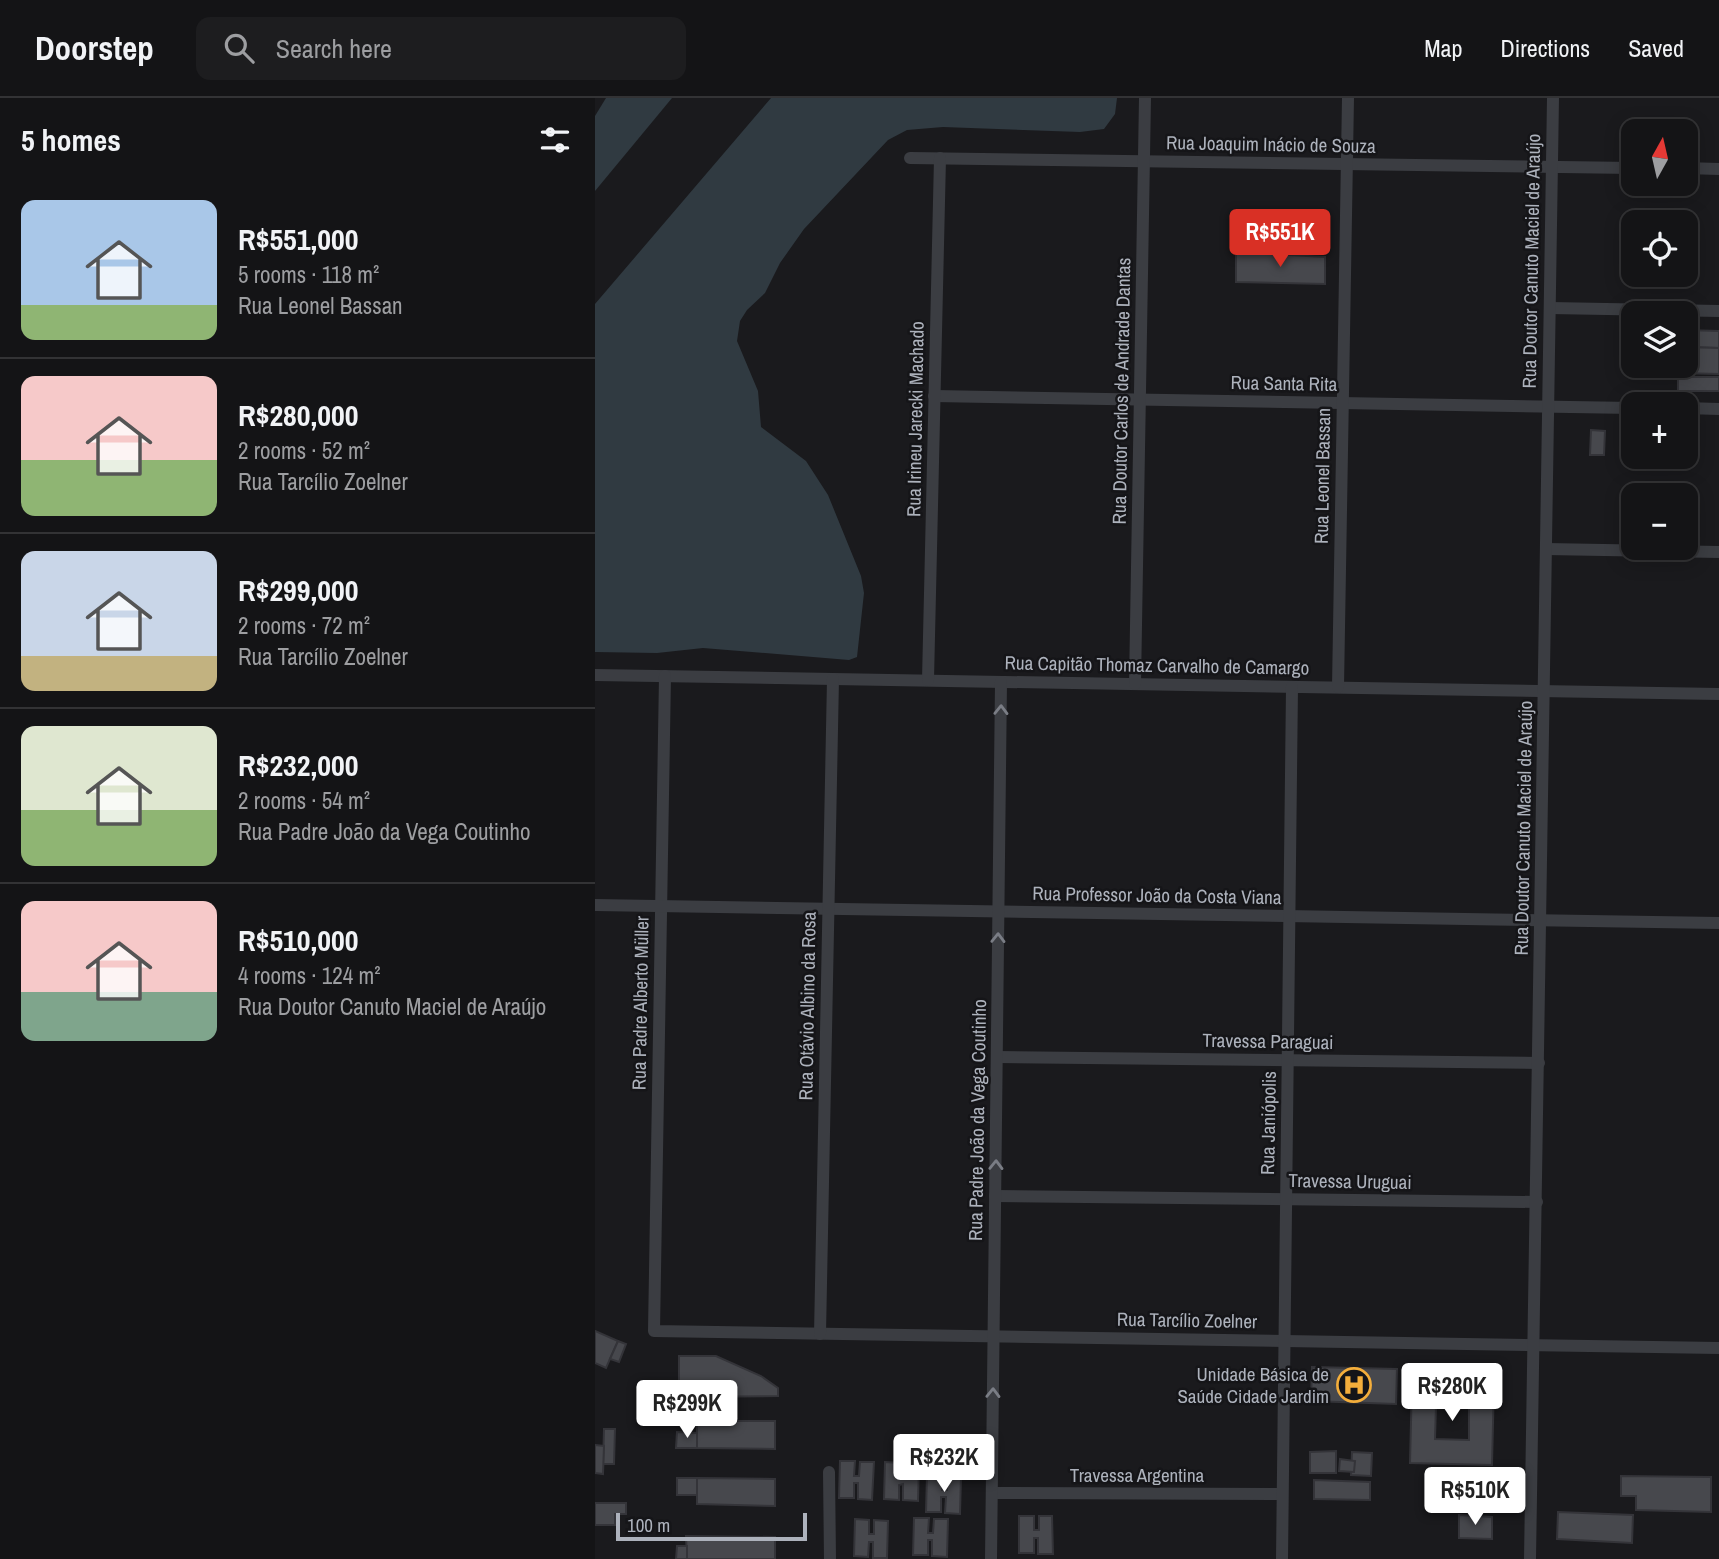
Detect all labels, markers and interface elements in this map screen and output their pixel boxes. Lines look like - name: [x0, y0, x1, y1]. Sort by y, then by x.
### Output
- search box: [196, 17, 686, 80]
- text: Doorstep: [35, 26, 154, 70]
- icon: search: [220, 29, 258, 67]
- text: Search here: [276, 31, 392, 66]
- text: Map: [1424, 32, 1462, 64]
- text: Directions: [1500, 32, 1590, 64]
- text: Saved: [1628, 32, 1684, 64]
- north arrow: [1621, 119, 1697, 196]
- map controls: [1621, 119, 1698, 560]
- text: 5 homes: [21, 120, 121, 160]
- icon: filters: [536, 121, 574, 159]
- street label: Rua Joaquim Inácio de Souza: [1166, 129, 1376, 159]
- street label: Rua Doutor Canuto Maciel de Araújo: [1516, 133, 1546, 389]
- pin: R$551K: [1223, 209, 1337, 269]
- button: locate: [1621, 210, 1698, 287]
- text: R$551K: [1245, 216, 1315, 247]
- text: R$551,000: [238, 219, 358, 259]
- icon: home: [77, 228, 161, 312]
- street label: Rua Doutor Carlos de Andrade Dantas: [1106, 257, 1136, 525]
- text: 5 rooms · 118 m²: [238, 259, 379, 290]
- text: Rua Leonel Bassan: [238, 290, 403, 321]
- button: layers: [1621, 301, 1698, 378]
- street label: Rua Irineu Jarecki Machado: [900, 321, 930, 517]
- street label: Rua Santa Rita: [1231, 369, 1338, 397]
- button: +: [1621, 392, 1698, 469]
- text: R$280,000: [238, 395, 358, 435]
- icon: home: [77, 404, 161, 488]
- street label: Rua Leonel Bassan: [1308, 408, 1336, 544]
- text: 2 rooms · 52 m²: [238, 435, 370, 466]
- text: Rua Tarcílio Zoelner: [238, 466, 408, 497]
- button: −: [1621, 483, 1698, 560]
- text: R$299,000: [238, 570, 358, 610]
- icon: home: [77, 579, 161, 663]
- text: 2 rooms · 72 m²: [238, 610, 370, 641]
- text: Rua Tarcílio Zoelner: [238, 641, 408, 672]
- street label: Rua Capitão Thomaz Carvalho de Camargo: [1005, 649, 1309, 681]
- street label: Rua Doutor Canuto Maciel de Araújo: [1508, 700, 1538, 956]
- one-way arrow: [993, 705, 1008, 716]
- text: R$232,000: [238, 745, 358, 785]
- icon: home: [77, 754, 161, 838]
- text: 2 rooms · 54 m²: [238, 785, 370, 816]
- text: Rua Padre João da Vega Coutinho: [238, 816, 531, 847]
- street label: Rua Professor João da Costa Viana: [1032, 880, 1282, 910]
- street label: Rua Otávio Albino da Rosa: [792, 911, 822, 1101]
- street label: Rua Padre Alberto Müller: [625, 915, 655, 1090]
- text: R$510,000: [238, 920, 358, 960]
- icon: home: [77, 929, 161, 1013]
- one-way arrow: [990, 932, 1006, 943]
- text: 4 rooms · 124 m²: [238, 960, 381, 991]
- text: Rua Doutor Canuto Maciel de Araújo: [238, 991, 546, 1022]
- street label: Rua Padre João da Vega Coutinho: [962, 999, 992, 1241]
- street label: Travessa Paraguai: [1202, 1027, 1334, 1055]
- street label: Rua Janiópolis: [1254, 1071, 1282, 1175]
- one-way arrow: [988, 1160, 1003, 1171]
- street label: Travessa Uruguai: [1288, 1167, 1412, 1195]
- street label: Rua Tarcílio Zoelner: [1117, 1306, 1258, 1334]
- place label: Unidade Básica de Saúde Cidade Jardim: [1177, 1361, 1329, 1409]
- pin: R$280K: [1395, 1364, 1509, 1423]
- hospital icon: Unidade Básica de Saúde Cidade Jardim: [1335, 1366, 1373, 1404]
- text: R$280K: [1417, 1370, 1487, 1401]
- pin: R$299K: [630, 1380, 744, 1440]
- text: R$299K: [652, 1387, 722, 1418]
- one-way arrow: [985, 1387, 1001, 1398]
- pin: R$232K: [887, 1434, 1001, 1494]
- text: R$232K: [909, 1441, 979, 1472]
- street label: Travessa Argentina: [1070, 1462, 1205, 1488]
- pin: R$510K: [1418, 1468, 1532, 1527]
- text: R$510K: [1440, 1474, 1510, 1505]
- scale bar: [616, 1510, 807, 1542]
- text: 100 m: [627, 1512, 670, 1538]

